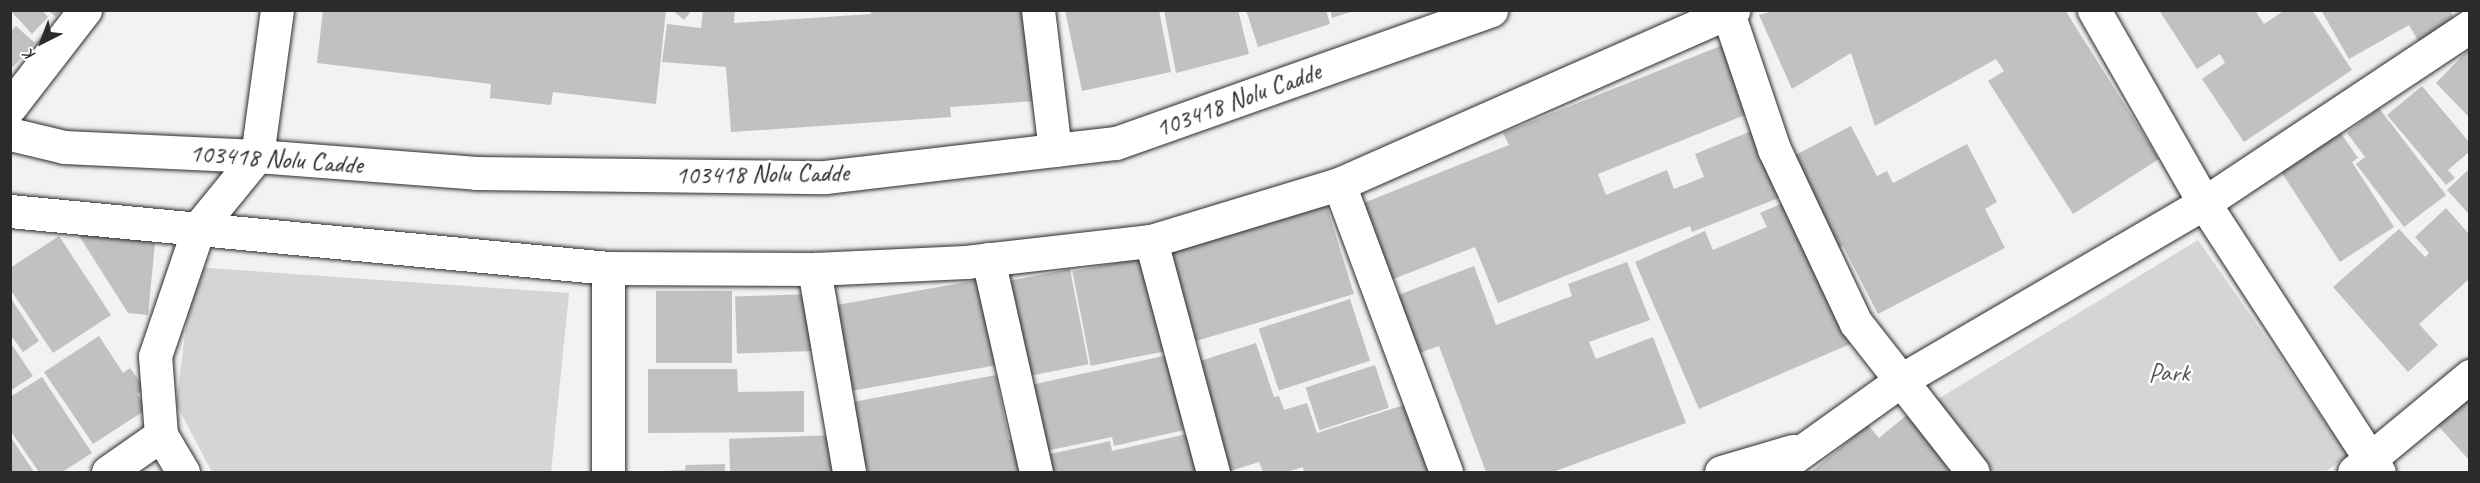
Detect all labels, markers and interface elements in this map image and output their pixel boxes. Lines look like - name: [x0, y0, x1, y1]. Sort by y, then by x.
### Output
- north arrow: [12, 12, 72, 72]
- text: K: [20, 45, 40, 66]
- street label: 103418 Nolu Cadde: [1151, 56, 1325, 144]
- street label: 103418 Nolu Cadde: [188, 137, 364, 181]
- street label: 103418 Nolu Cadde: [675, 157, 849, 191]
- park label: Park: [2148, 357, 2190, 389]

